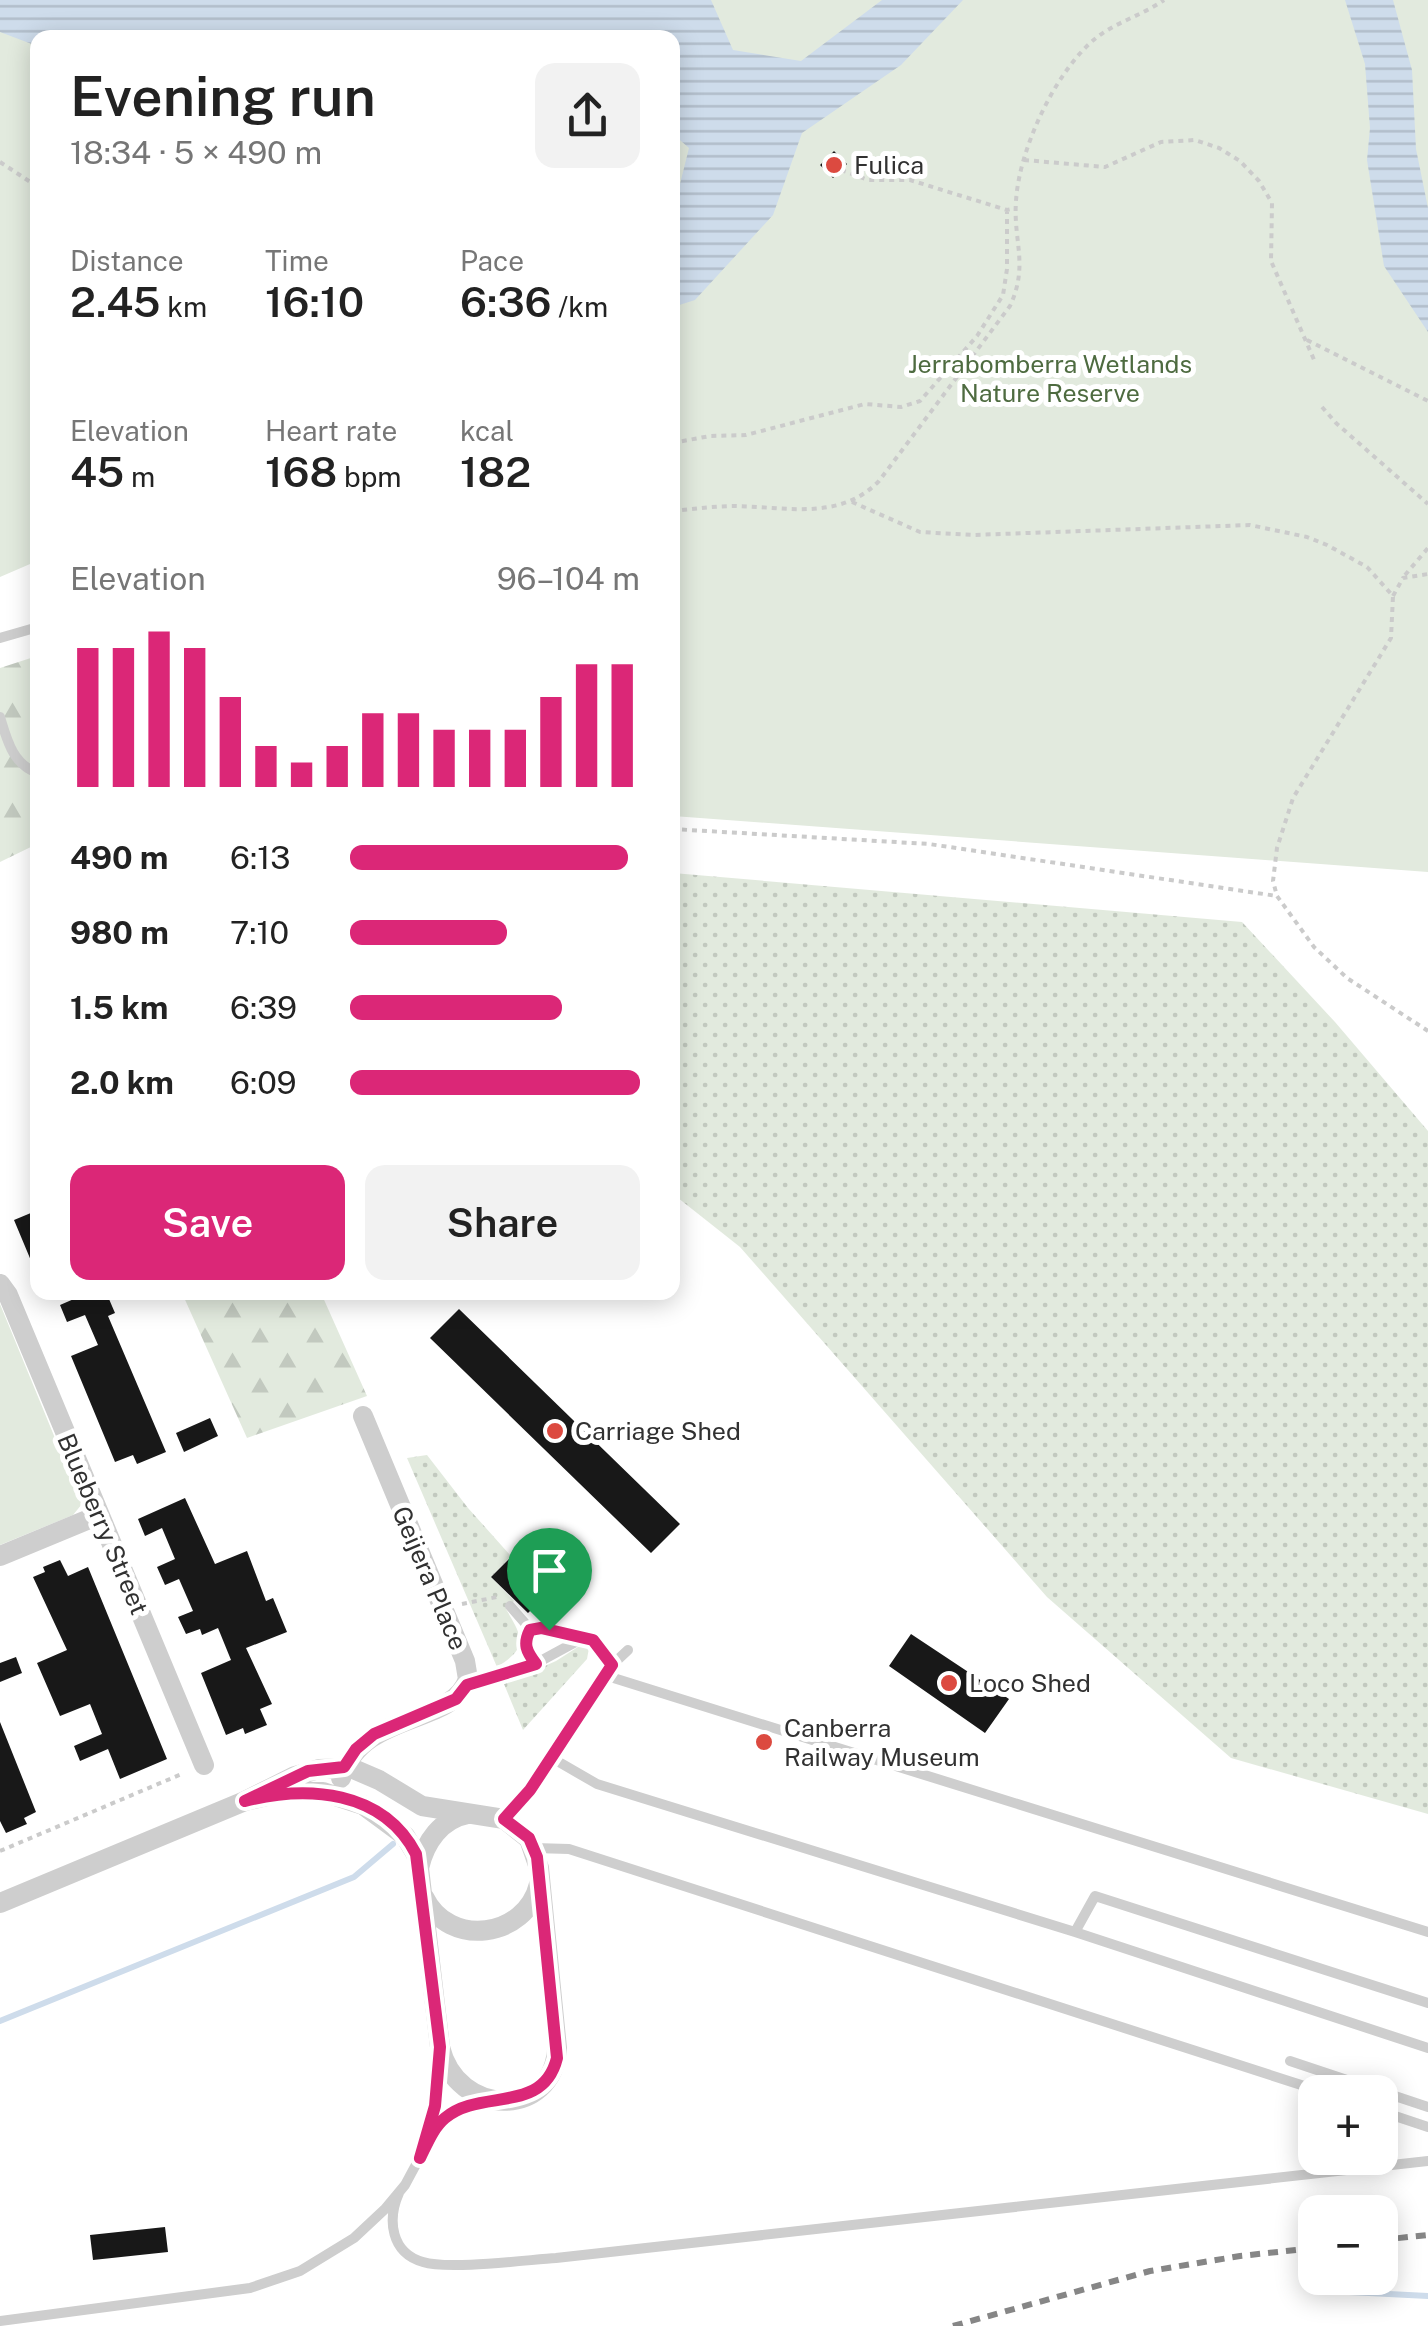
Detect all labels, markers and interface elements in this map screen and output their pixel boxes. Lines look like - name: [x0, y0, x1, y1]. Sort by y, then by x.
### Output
- button: share: [535, 63, 640, 168]
- text: Evening run: [70, 64, 376, 128]
- text: 18:34 · 5 × 490 m: [70, 134, 322, 171]
- place label: Fulica: [854, 150, 924, 180]
- marker: Fulica: [823, 154, 845, 176]
- text: Distance: [70, 244, 184, 277]
- text: Time: [265, 244, 329, 277]
- text: Pace: [460, 244, 524, 277]
- text: 2.45: [70, 277, 161, 326]
- text: 16:10: [265, 277, 364, 326]
- text: 6:36: [460, 277, 552, 326]
- text: km: [161, 290, 207, 323]
- text: /km: [552, 290, 608, 323]
- park label: Jerrabomberra Wetlands Nature Reserve: [908, 349, 1192, 408]
- text: Elevation: [70, 414, 189, 447]
- text: Heart rate: [265, 414, 397, 447]
- text: kcal: [460, 414, 514, 447]
- text: 45: [70, 447, 124, 496]
- text: 168: [265, 447, 337, 496]
- text: 182: [460, 447, 531, 496]
- text: m: [124, 460, 155, 493]
- text: bpm: [337, 460, 402, 493]
- text: Elevation: [70, 560, 206, 597]
- text: 96–104 m: [497, 560, 640, 597]
- text: 490 m: [70, 839, 168, 876]
- text: 6:13: [230, 839, 290, 876]
- text: 980 m: [70, 914, 169, 951]
- text: 7:10: [230, 914, 289, 951]
- text: 1.5 km: [70, 989, 168, 1026]
- text: 6:39: [230, 989, 297, 1026]
- text: 2.0 km: [70, 1064, 174, 1101]
- text: 6:09: [230, 1064, 297, 1101]
- button: Save: [70, 1165, 345, 1280]
- button: Share: [365, 1165, 640, 1280]
- place label: Carriage Shed: [575, 1416, 741, 1446]
- marker: Carriage Shed: [544, 1420, 566, 1442]
- street label: Blueberry Street: [51, 1429, 155, 1619]
- street label: Geijera Place: [386, 1501, 474, 1655]
- pin: [507, 1528, 592, 1631]
- icon: arrive: [522, 1543, 577, 1598]
- place label: Loco Shed: [969, 1668, 1091, 1698]
- marker: Loco Shed: [938, 1672, 960, 1694]
- place label: Canberra Railway Museum: [784, 1713, 980, 1772]
- marker: Canberra Railway Museum: [753, 1731, 775, 1753]
- map controls: [1298, 2075, 1398, 2295]
- button: +: [1298, 2075, 1398, 2175]
- button: −: [1298, 2195, 1398, 2295]

